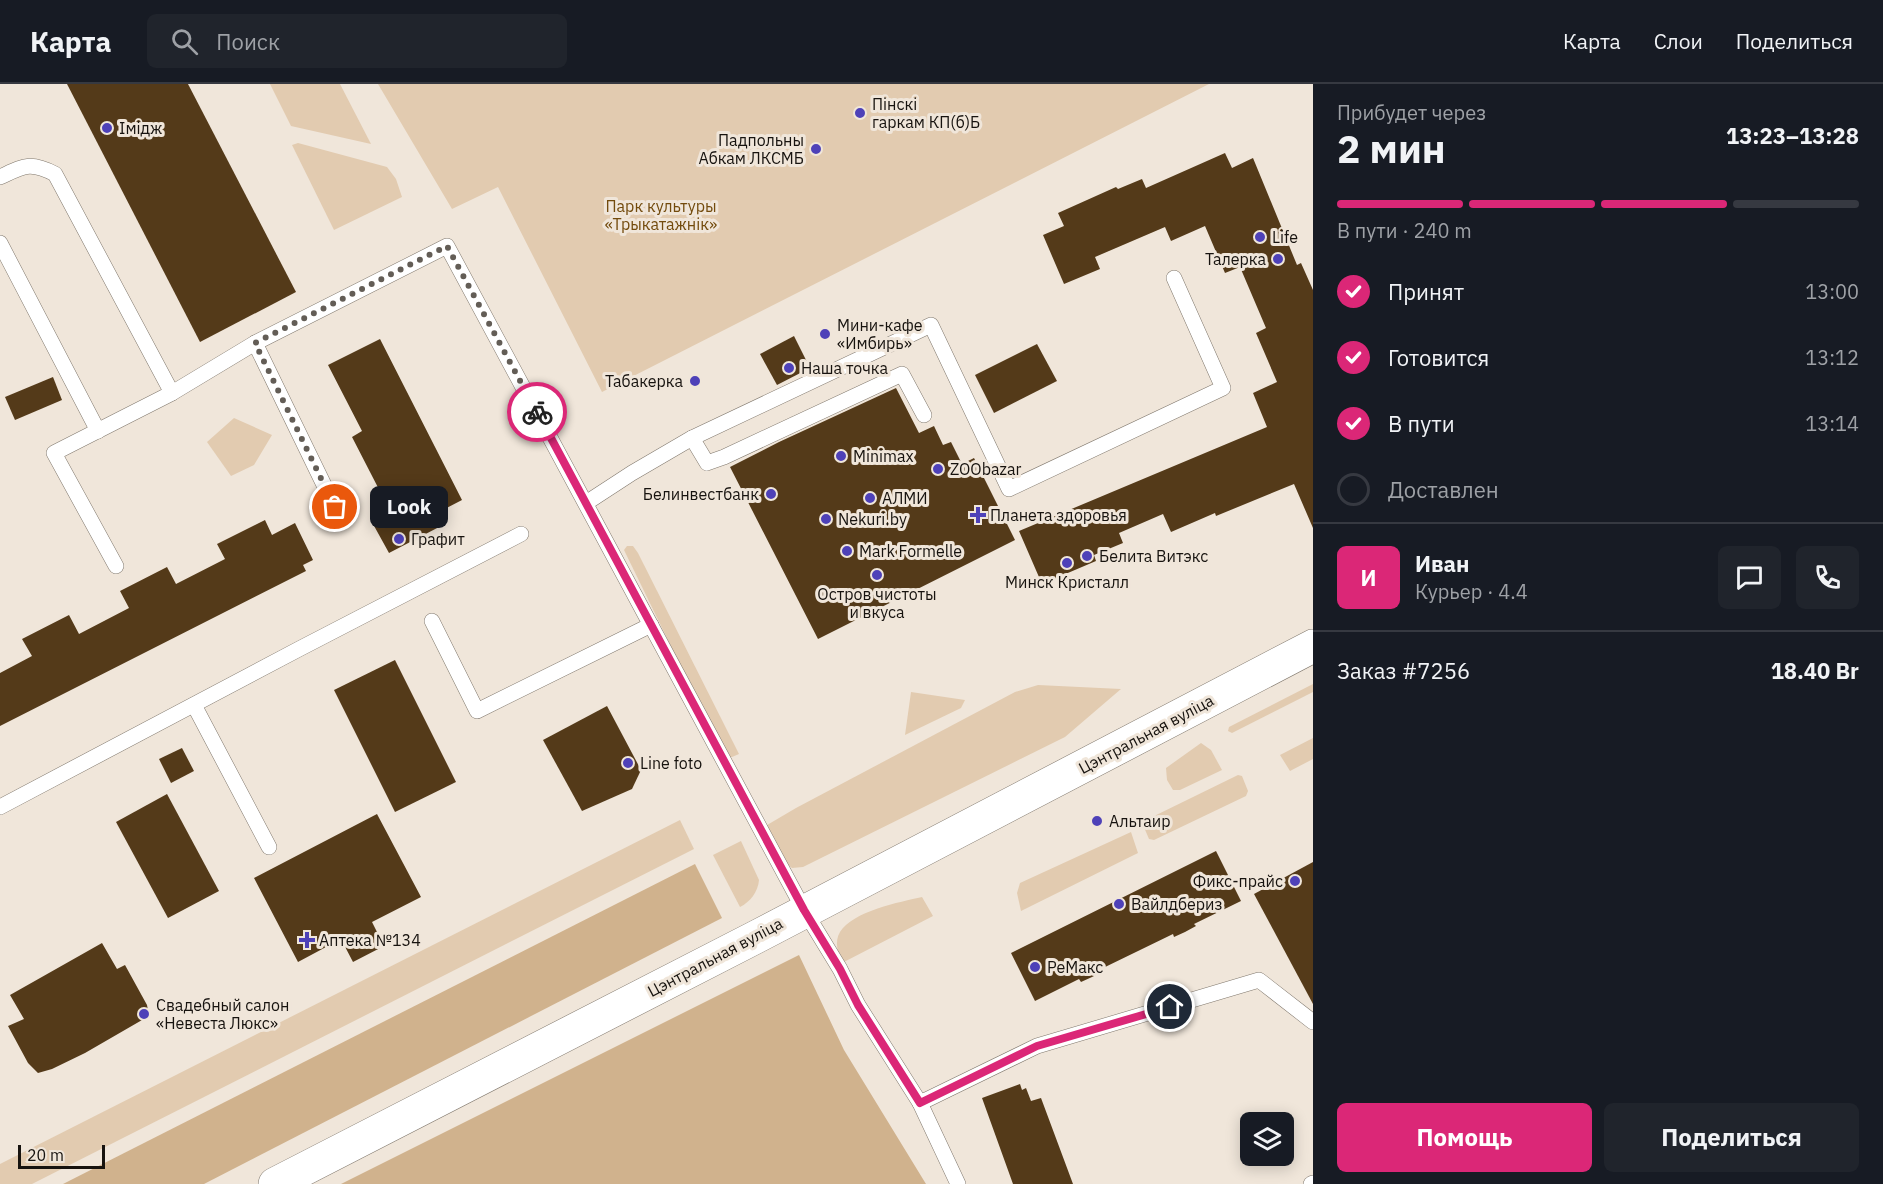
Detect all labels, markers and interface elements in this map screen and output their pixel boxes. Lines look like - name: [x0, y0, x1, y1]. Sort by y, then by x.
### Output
- search box: [147, 14, 567, 68]
- text: Карта: [30, 23, 111, 60]
- icon: search: [168, 25, 201, 58]
- text: Поиск: [216, 27, 280, 56]
- text: Карта: [1563, 27, 1621, 55]
- text: Слои: [1654, 27, 1703, 55]
- text: Поделиться: [1736, 27, 1853, 55]
- place label: Пінскі гаркам КП(б)Б: [872, 94, 980, 132]
- text: Прибудет через: [1337, 99, 1486, 126]
- marker: Пінскі гаркам КП(б)Б: [853, 106, 867, 120]
- place label: Імідж: [119, 118, 162, 138]
- marker: Імідж: [100, 121, 114, 135]
- text: 13:23–13:28: [1726, 121, 1859, 150]
- text: 2 мин: [1337, 123, 1446, 174]
- place label: Падпольны Абкам ЛКСМБ: [698, 130, 804, 168]
- marker: Падпольны Абкам ЛКСМБ: [809, 142, 823, 156]
- park label: Парк культуры «Трыкатажнік»: [605, 196, 717, 234]
- text: В пути · 240 m: [1337, 217, 1472, 244]
- place label: Life: [1272, 227, 1298, 247]
- marker: Life: [1253, 230, 1267, 244]
- place label: Талерка: [1205, 249, 1266, 269]
- marker: Талерка: [1271, 252, 1285, 266]
- icon: check: [1337, 275, 1370, 308]
- text: Принят: [1388, 277, 1464, 306]
- text: 13:00: [1805, 278, 1859, 305]
- place label: Мини-кафе «Имбирь»: [837, 315, 923, 353]
- marker: Мини-кафе «Имбирь»: [818, 327, 832, 341]
- icon: check: [1337, 341, 1370, 374]
- text: Готовится: [1388, 343, 1489, 372]
- text: 13:12: [1805, 344, 1859, 371]
- place label: Наша точка: [801, 358, 888, 378]
- marker: Наша точка: [782, 361, 796, 375]
- place label: Табакерка: [605, 371, 683, 391]
- marker: Табакерка: [688, 374, 702, 388]
- courier: [507, 382, 567, 442]
- icon: bike: [521, 396, 554, 429]
- icon: check: [1337, 407, 1370, 440]
- text: В пути: [1388, 409, 1455, 438]
- text: 13:14: [1805, 410, 1859, 437]
- place label: Minimax: [853, 446, 914, 466]
- marker: Minimax: [834, 449, 848, 463]
- place label: ZOObazar: [950, 459, 1021, 479]
- marker: ZOObazar: [931, 462, 945, 476]
- text: Доставлен: [1388, 475, 1499, 504]
- pin: [309, 481, 360, 532]
- place label: Белинвестбанк: [643, 484, 759, 504]
- callout: Look: [371, 486, 449, 528]
- marker: Белинвестбанк: [764, 487, 778, 501]
- place label: АЛМИ: [882, 488, 928, 508]
- icon: bag: [318, 490, 351, 523]
- marker: АЛМИ: [863, 491, 877, 505]
- text: Look: [387, 493, 431, 520]
- place label: Планета здоровья: [990, 505, 1127, 525]
- marker: Планета здоровья: [971, 508, 985, 522]
- place label: Nekuri.by: [838, 509, 907, 529]
- marker: Nekuri.by: [819, 512, 833, 526]
- place label: Графит: [411, 529, 465, 549]
- marker: Графит: [392, 532, 406, 546]
- place label: Mark Formelle: [859, 541, 962, 561]
- marker: Mark Formelle: [840, 544, 854, 558]
- place label: Белита Витэкс: [1099, 546, 1208, 566]
- button: chat: [1718, 546, 1781, 609]
- button: phone: [1796, 546, 1859, 609]
- marker: Белита Витэкс: [1080, 549, 1094, 563]
- text: Иван: [1415, 549, 1470, 578]
- marker: Минск Кристалл: [1060, 556, 1074, 570]
- text: И: [1361, 563, 1376, 592]
- marker: Остров чистоты и вкуса: [870, 568, 884, 582]
- place label: Минск Кристалл: [1005, 572, 1129, 592]
- text: Курьер · 4.4: [1415, 578, 1528, 605]
- place label: Остров чистоты и вкуса: [817, 584, 937, 622]
- text: Заказ #7256: [1337, 656, 1470, 685]
- text: 18.40 Br: [1771, 656, 1859, 685]
- street label: Цэнтральная вуліца: [1075, 690, 1217, 778]
- place label: Line foto: [640, 753, 702, 773]
- marker: Line foto: [621, 756, 635, 770]
- place label: Альтаир: [1109, 811, 1171, 831]
- marker: Альтаир: [1090, 814, 1104, 828]
- place label: Фикс-прайс: [1193, 871, 1283, 891]
- marker: Фикс-прайс: [1288, 874, 1302, 888]
- place label: Вайлдбериз: [1131, 894, 1222, 914]
- marker: Вайлдбериз: [1112, 897, 1126, 911]
- street label: Цэнтральная вуліца: [644, 913, 786, 1001]
- place label: Аптека №134: [319, 930, 421, 950]
- marker: Аптека №134: [300, 933, 314, 947]
- place label: РеМакс: [1047, 957, 1103, 977]
- marker: РеМакс: [1028, 960, 1042, 974]
- pin: [1144, 981, 1195, 1032]
- icon: home: [1153, 990, 1186, 1023]
- place label: Свадебный салон «Невеста Люкс»: [156, 995, 289, 1033]
- marker: Свадебный салон «Невеста Люкс»: [137, 1007, 151, 1021]
- button: Помощь: [1337, 1103, 1592, 1172]
- button: Поделиться: [1604, 1103, 1859, 1172]
- map controls: [1240, 1112, 1294, 1166]
- button: layers: [1240, 1112, 1294, 1166]
- scale bar: [18, 1142, 105, 1170]
- text: 20 m: [27, 1145, 64, 1165]

